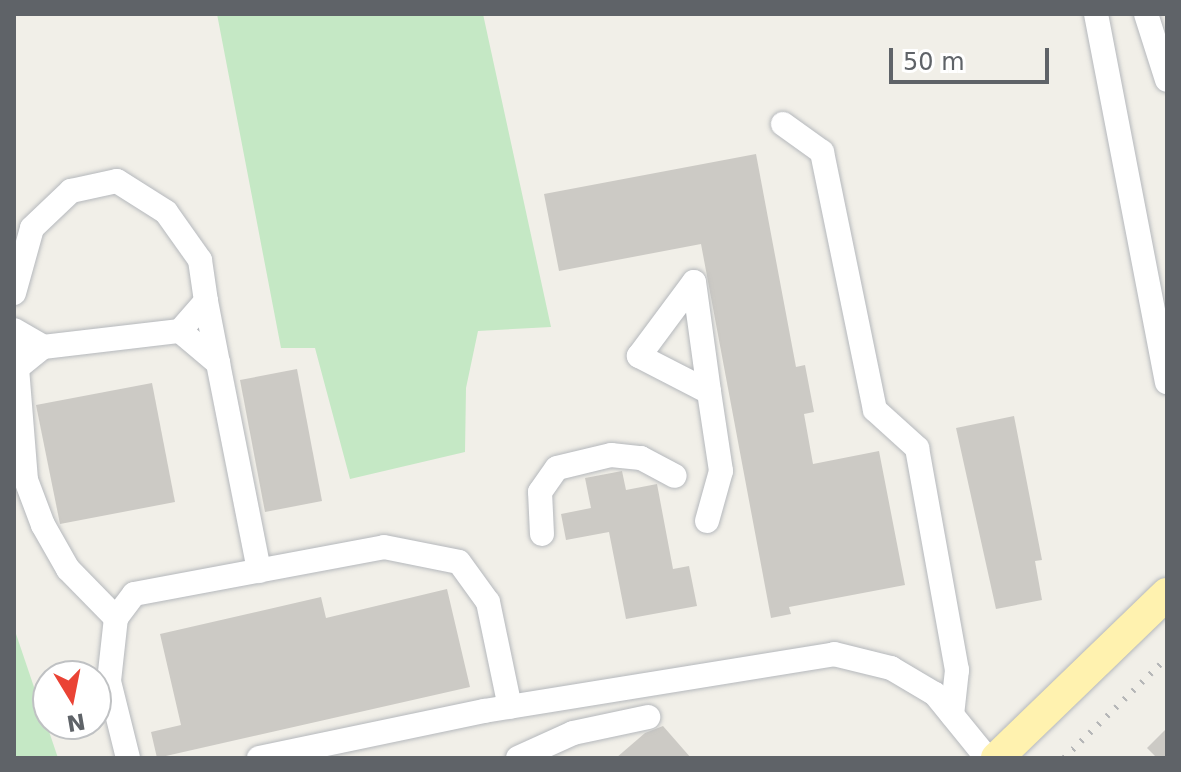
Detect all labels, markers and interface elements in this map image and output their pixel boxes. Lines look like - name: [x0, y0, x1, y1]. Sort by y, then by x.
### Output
- scale bar: [893, 32, 1053, 82]
- text: 50 m: [903, 48, 965, 76]
- north arrow: [32, 660, 112, 740]
- text: N: [65, 708, 87, 736]

